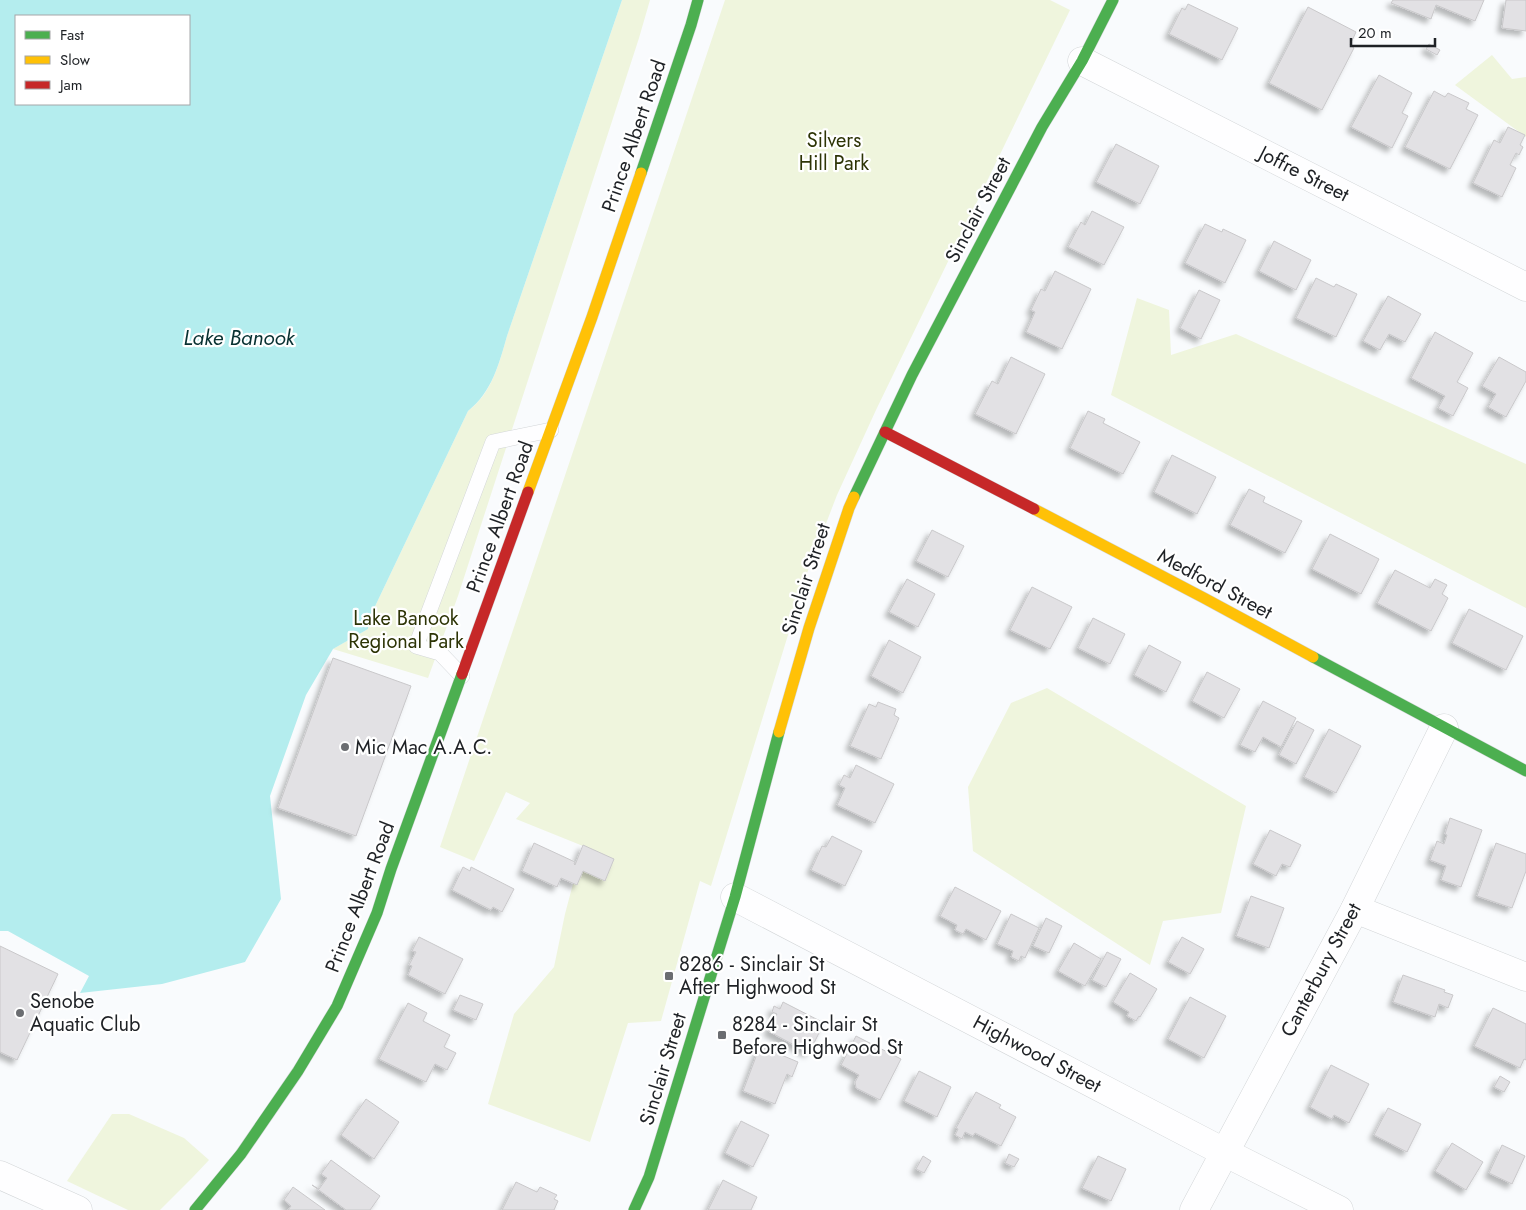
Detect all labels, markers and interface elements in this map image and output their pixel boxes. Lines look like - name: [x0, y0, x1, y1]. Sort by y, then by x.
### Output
- legend: [15, 15, 190, 105]
- scale bar: [1351, 15, 1435, 47]
- text: 20 m: [1358, 22, 1392, 44]
- text: Fast: [60, 24, 84, 46]
- text: Slow: [60, 49, 91, 71]
- street label: Prince Albert Road: [594, 56, 674, 216]
- text: Jam: [58, 74, 83, 96]
- park label: Silvers Hill Park: [799, 126, 869, 178]
- street label: Joffre Street: [1251, 138, 1354, 209]
- street label: Sinclair Street: [938, 152, 1018, 268]
- water label: Lake Banook: [183, 323, 296, 353]
- street label: Prince Albert Road: [459, 437, 541, 597]
- street label: Sinclair Street: [774, 519, 838, 639]
- street label: Medford Street: [1152, 541, 1278, 627]
- park label: Lake Banook Regional Park: [348, 604, 464, 656]
- place label: Mic Mac A.A.C.: [355, 733, 492, 762]
- marker: Mic Mac A.A.C.: [339, 741, 351, 753]
- street label: Prince Albert Road: [318, 817, 402, 977]
- street label: Canterbury Street: [1274, 898, 1369, 1042]
- place label: 8286 - Sinclair St After Highwood St: [679, 950, 836, 1002]
- marker: 8286 - Sinclair St After Highwood St: [663, 970, 675, 982]
- place label: Senobe Aquatic Club: [30, 987, 140, 1039]
- marker: Senobe Aquatic Club: [14, 1007, 26, 1019]
- street label: Highwood Street: [968, 1008, 1106, 1100]
- street label: Sinclair Street: [632, 1009, 694, 1129]
- place label: 8284 - Sinclair St Before Highwood St: [732, 1010, 903, 1062]
- marker: 8284 - Sinclair St Before Highwood St: [716, 1029, 728, 1041]

